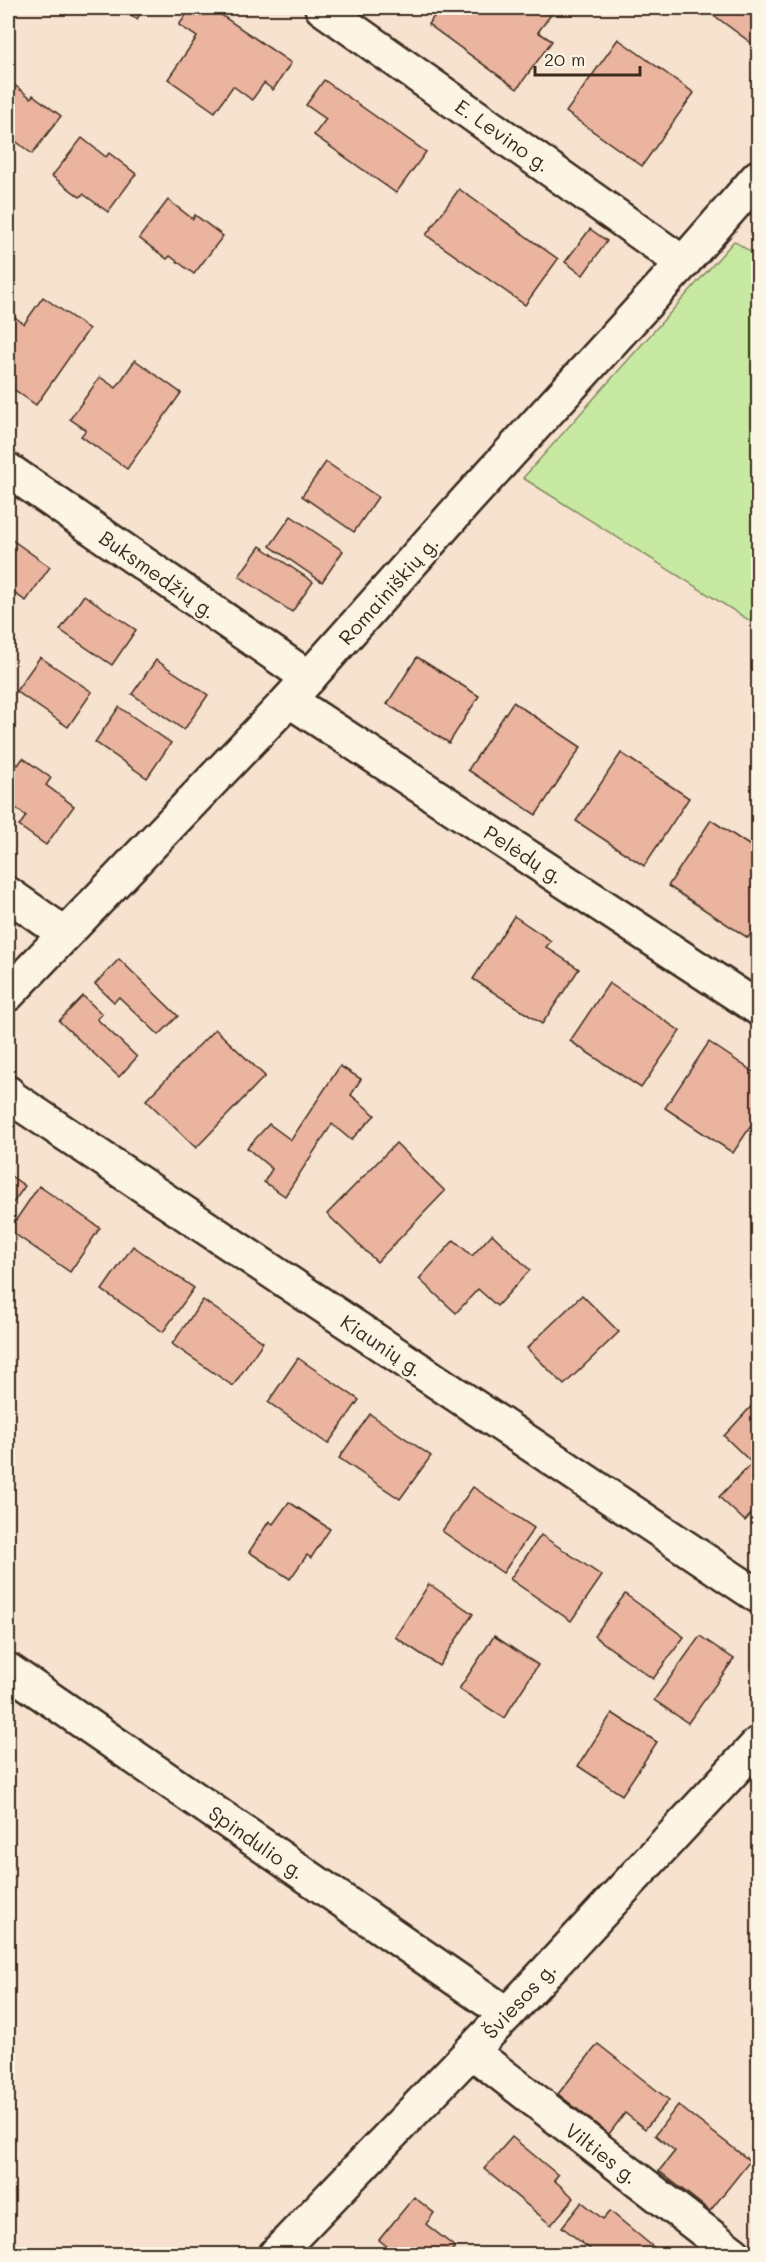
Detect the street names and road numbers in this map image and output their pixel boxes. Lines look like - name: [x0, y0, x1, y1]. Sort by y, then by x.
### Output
- street label: E. Levino g.: [450, 93, 556, 177]
- street label: Buksmedžių g.: [95, 524, 221, 624]
- street label: Romainiškių g.: [332, 530, 444, 650]
- street label: Pelėdų g.: [479, 819, 569, 889]
- street label: Kiaunių g.: [336, 1308, 428, 1382]
- street label: Spindulio g.: [204, 1799, 310, 1885]
- street label: Šviesos g.: [477, 1956, 561, 2044]
- street label: Vilties g.: [561, 2117, 643, 2189]

